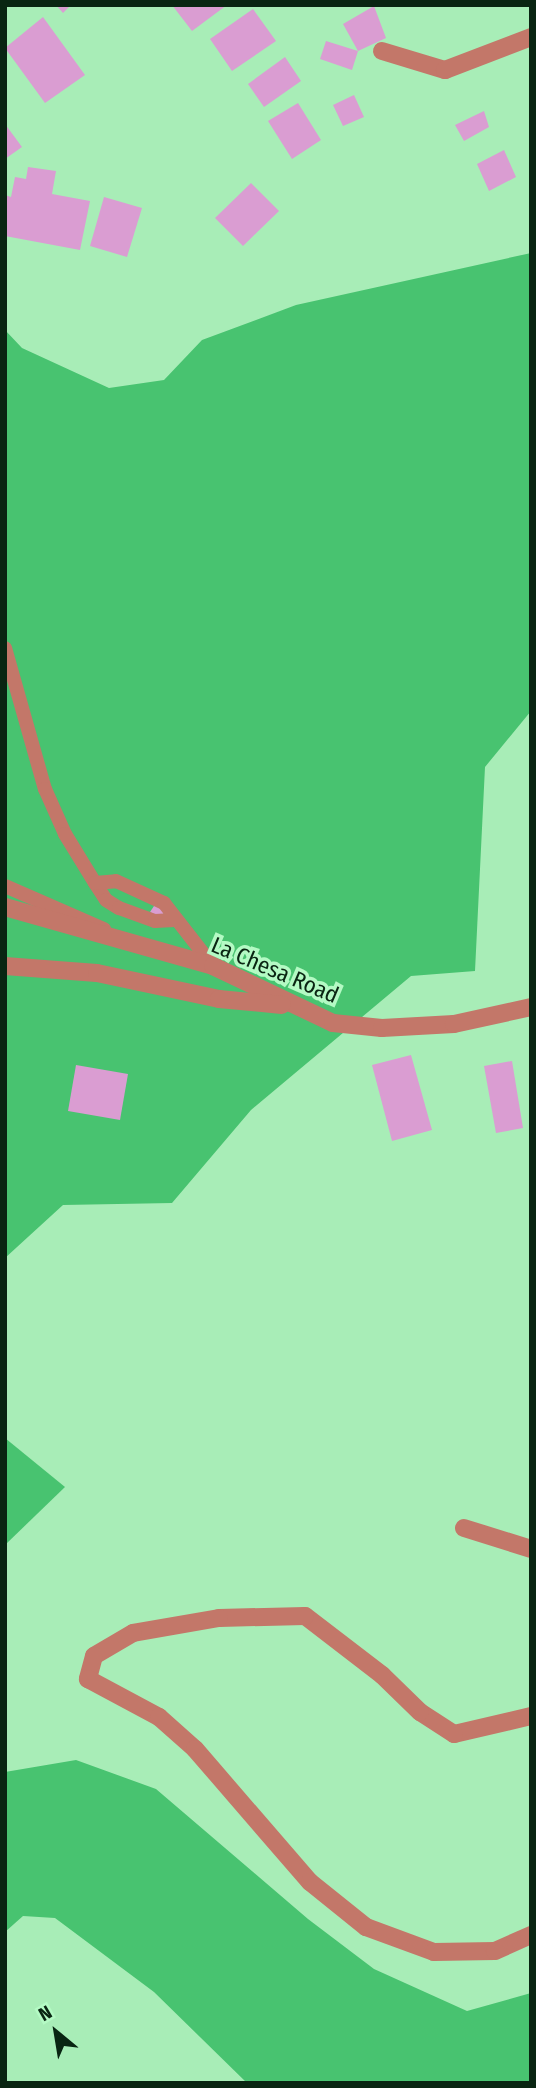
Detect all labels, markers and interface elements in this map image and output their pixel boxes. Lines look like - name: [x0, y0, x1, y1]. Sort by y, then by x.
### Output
- street label: La Chesa Road: [207, 931, 343, 1009]
- north arrow: [21, 1997, 91, 2067]
- text: N: [35, 2001, 56, 2026]

